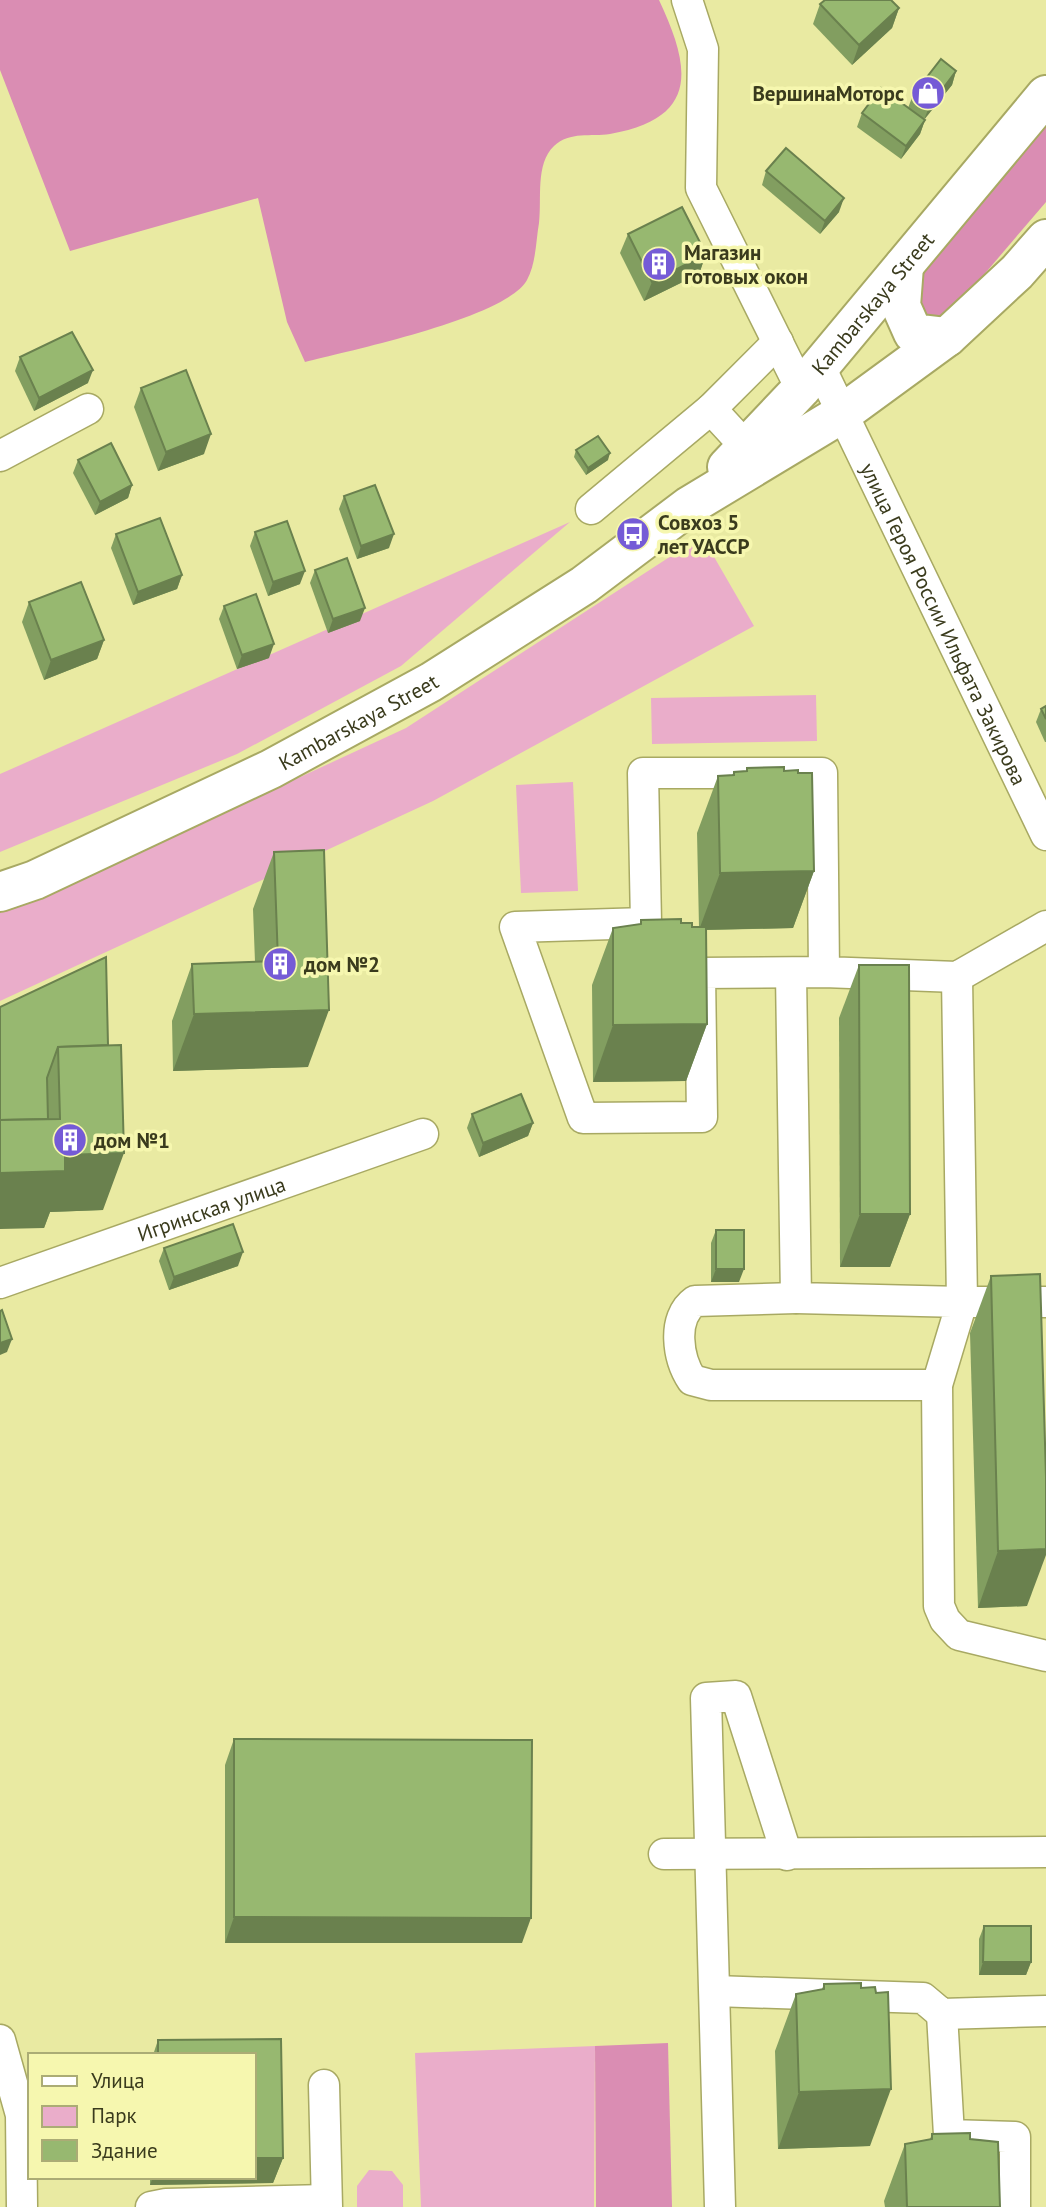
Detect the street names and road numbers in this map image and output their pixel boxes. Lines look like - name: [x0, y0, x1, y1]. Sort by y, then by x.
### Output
- street label: Kambarskaya Street: [805, 227, 940, 380]
- street label: улица Героя России Ильфата Закирова: [855, 458, 1033, 789]
- street label: Kambarskaya Street: [274, 667, 443, 776]
- street label: Игринская улица: [134, 1170, 289, 1247]

